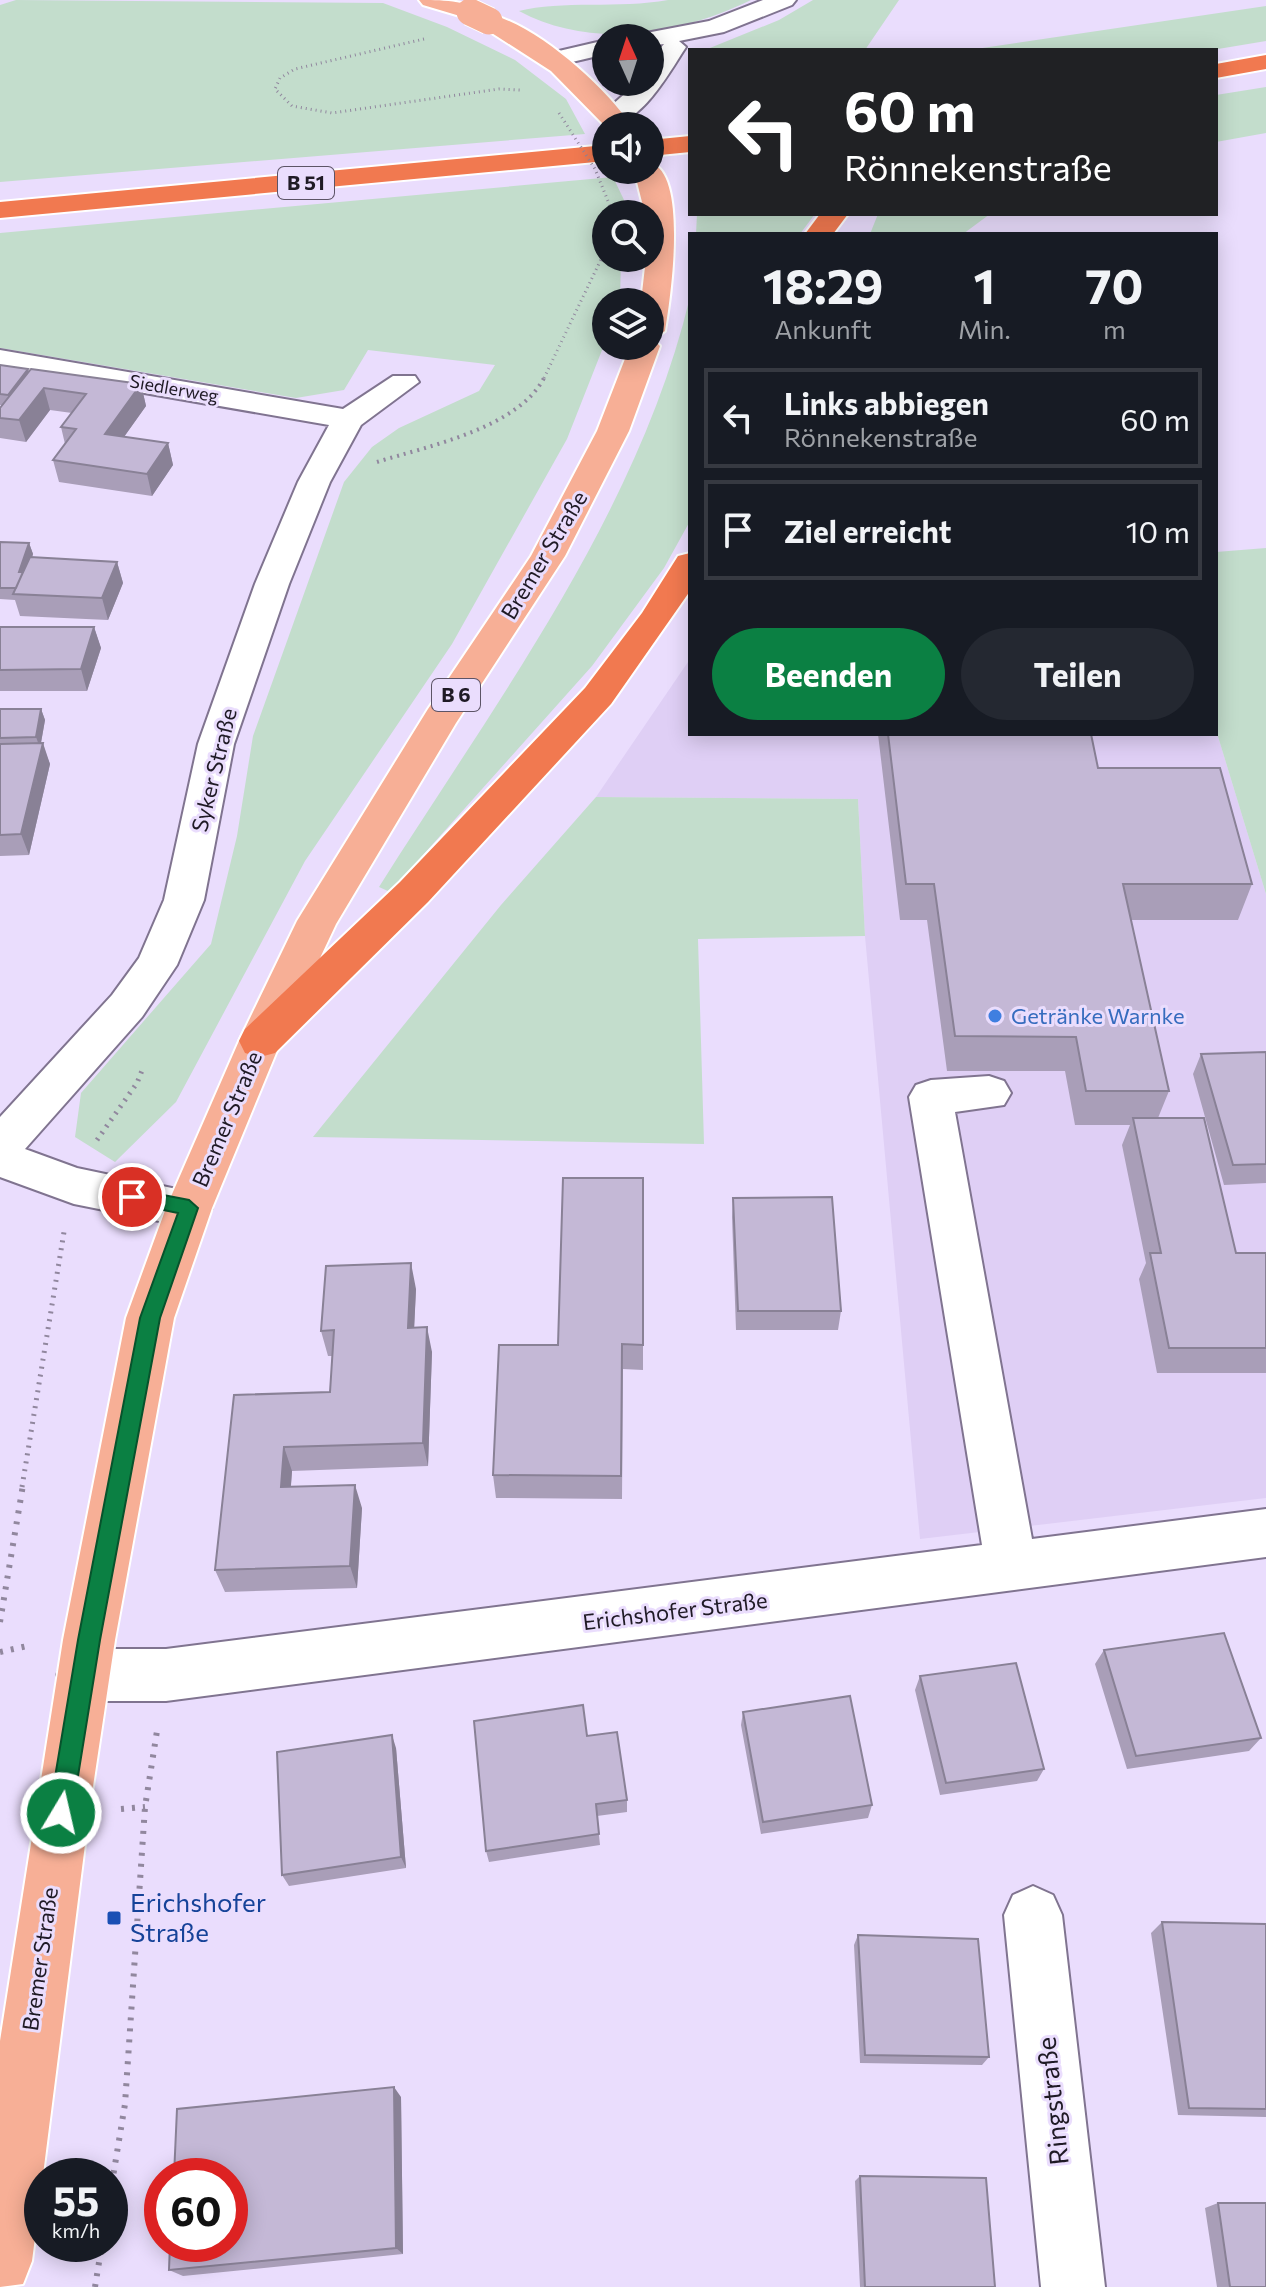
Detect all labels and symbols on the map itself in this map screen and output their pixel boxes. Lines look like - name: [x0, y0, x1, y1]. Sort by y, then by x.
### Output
- north arrow: [592, 24, 664, 96]
- road number: B 51: [278, 167, 334, 199]
- street label: Siedlerweg: [128, 369, 220, 407]
- street label: Bremer Straße: [495, 486, 592, 624]
- road number: B 6: [432, 679, 480, 711]
- street label: Syker Straße: [185, 705, 242, 835]
- place label: Getränke Warnke: [1011, 1002, 1185, 1029]
- marker: Getränke Warnke: [986, 1007, 1004, 1025]
- street label: Bremer Straße: [186, 1047, 267, 1191]
- pin: [98, 1163, 166, 1231]
- street label: Erichshofer Straße: [581, 1586, 769, 1635]
- position arrow: [19, 1771, 103, 1855]
- street label: Bremer Straße: [16, 1885, 63, 2032]
- place label: Erichshofer Straße: [130, 1886, 266, 1947]
- marker: Erichshofer Straße: [105, 1909, 123, 1927]
- street label: Ringstraße: [1029, 2036, 1074, 2167]
- speed limit sign: 60: [144, 2158, 248, 2262]

